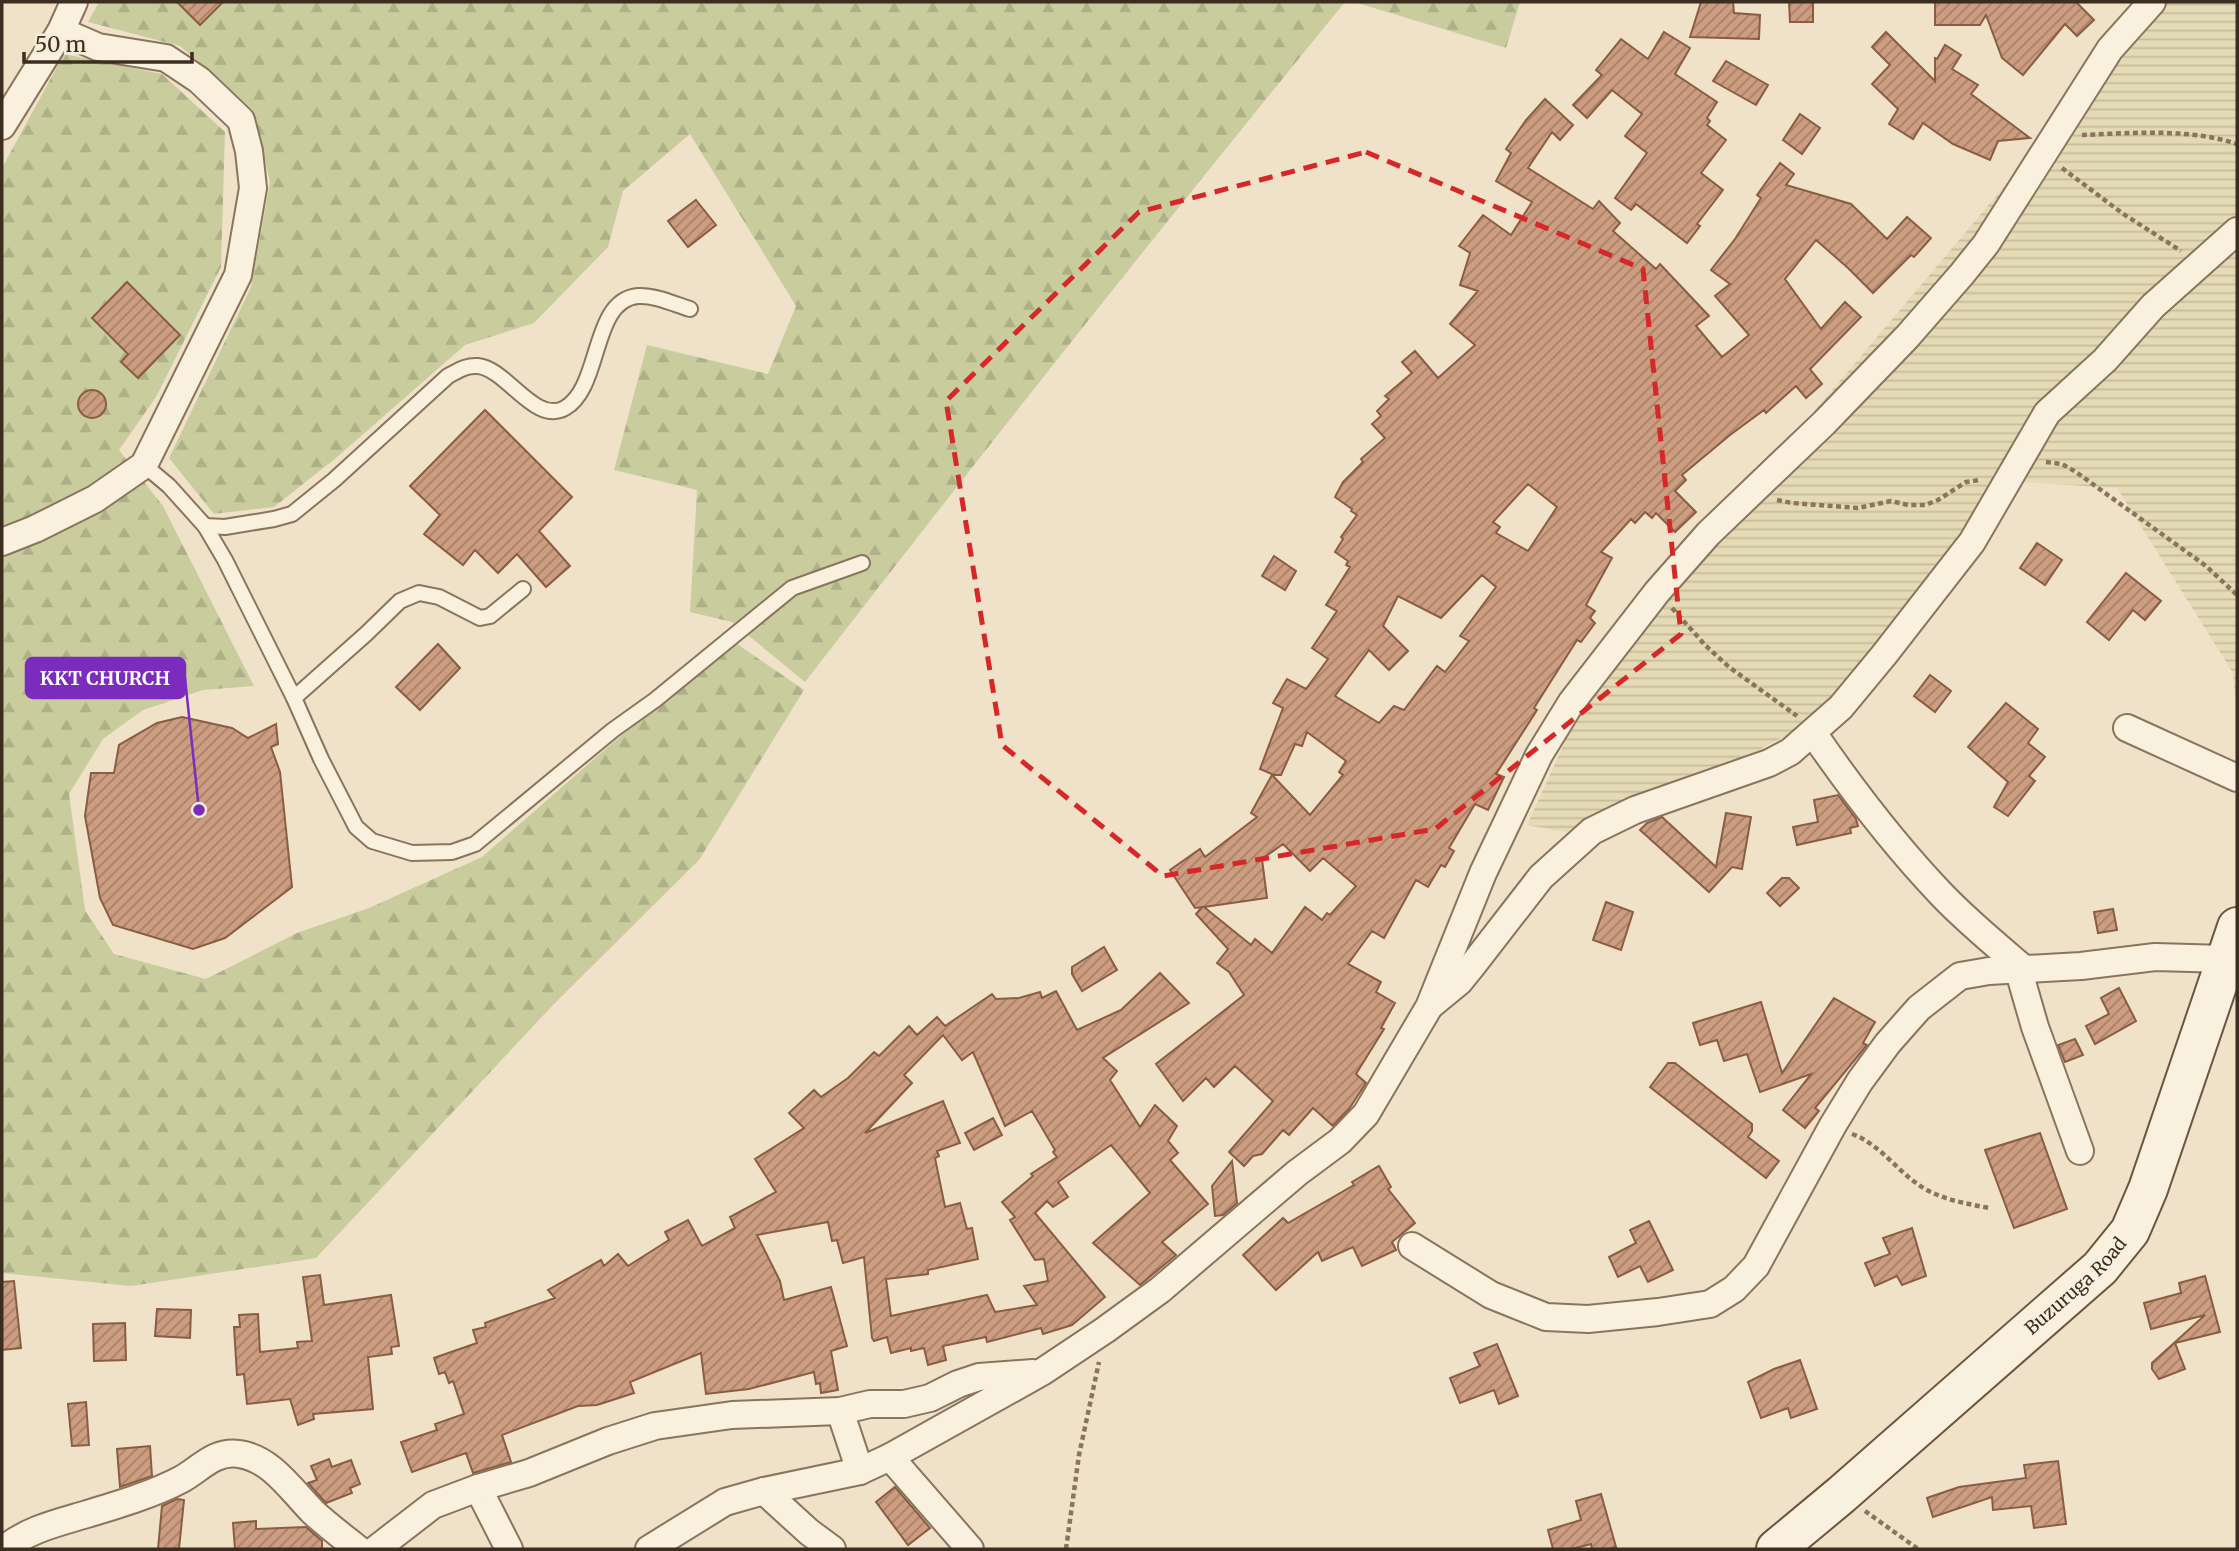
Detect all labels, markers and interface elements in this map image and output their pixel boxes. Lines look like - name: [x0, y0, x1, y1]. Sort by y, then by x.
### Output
- scale bar: [24, 21, 192, 65]
- text: 50 m: [35, 31, 86, 58]
- callout: KKT CHURCH: [26, 658, 185, 698]
- text: KKT CHURCH: [40, 666, 170, 690]
- street label: Buzuruga Road: [2020, 1232, 2131, 1340]

